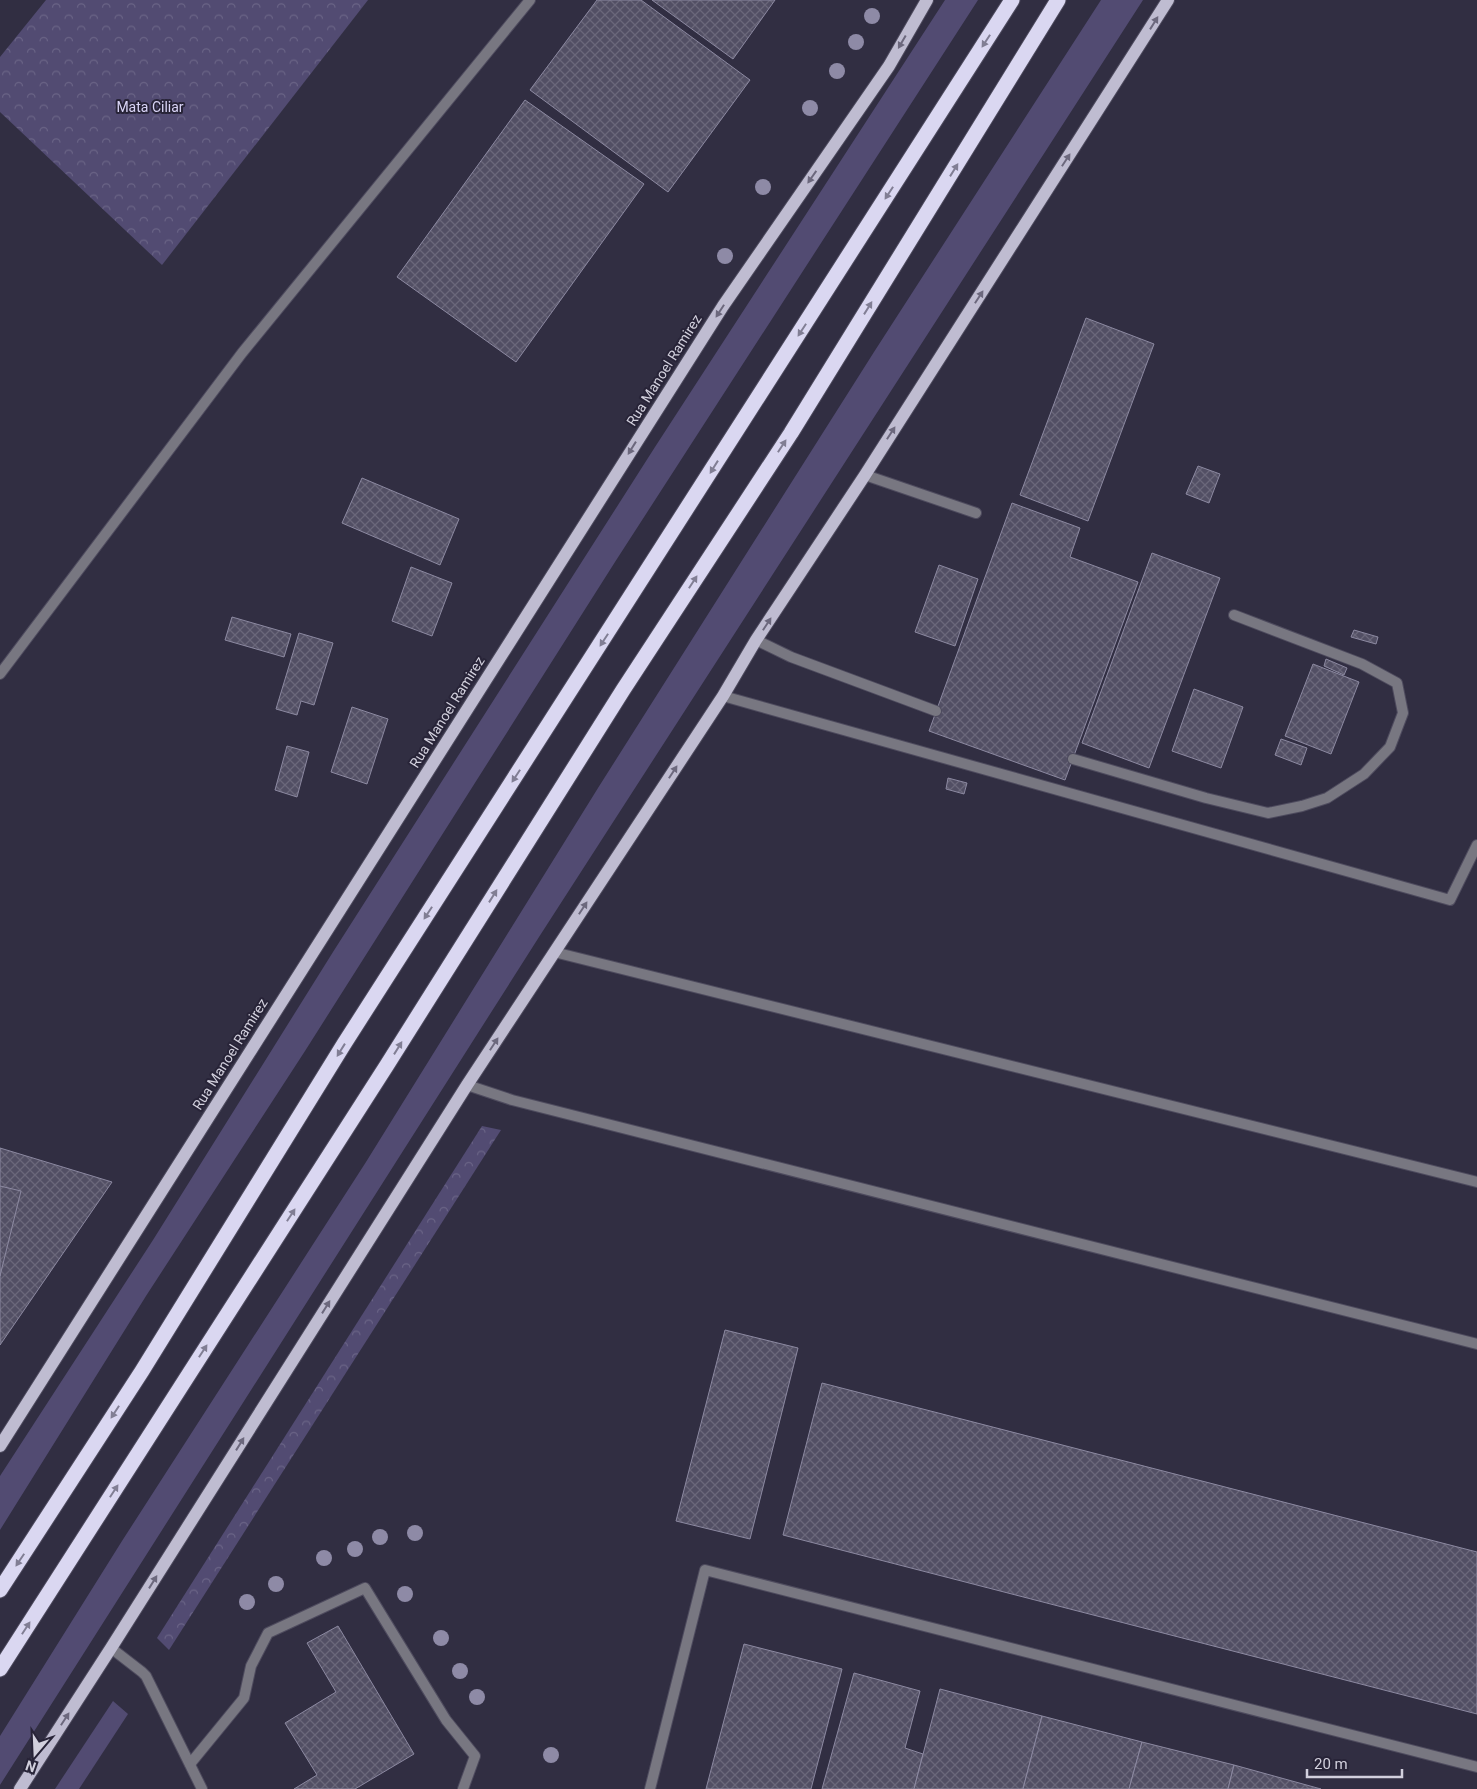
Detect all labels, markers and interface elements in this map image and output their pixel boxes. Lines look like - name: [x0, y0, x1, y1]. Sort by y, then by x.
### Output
- one-way arrow: [1149, 16, 1158, 29]
- one-way arrow: [981, 34, 991, 48]
- one-way arrow: [898, 35, 907, 49]
- park label: Mata Ciliar: [116, 99, 184, 115]
- one-way arrow: [1061, 153, 1071, 166]
- one-way arrow: [949, 163, 958, 176]
- one-way arrow: [807, 170, 817, 184]
- one-way arrow: [885, 186, 894, 199]
- one-way arrow: [974, 290, 983, 303]
- one-way arrow: [864, 302, 873, 315]
- one-way arrow: [715, 304, 725, 317]
- street label: Rua Manoel Ramirez: [623, 311, 705, 429]
- one-way arrow: [797, 323, 806, 336]
- one-way arrow: [886, 427, 896, 440]
- one-way arrow: [778, 439, 787, 453]
- one-way arrow: [628, 441, 637, 454]
- one-way arrow: [710, 460, 719, 473]
- one-way arrow: [688, 575, 698, 588]
- one-way arrow: [762, 618, 771, 631]
- one-way arrow: [600, 633, 609, 646]
- street label: Rua Manoel Ramirez: [406, 653, 488, 771]
- one-way arrow: [668, 766, 677, 779]
- one-way arrow: [512, 770, 521, 783]
- one-way arrow: [489, 889, 498, 902]
- one-way arrow: [578, 901, 588, 915]
- one-way arrow: [424, 906, 433, 920]
- street label: Rua Manoel Ramirez: [189, 995, 271, 1113]
- one-way arrow: [489, 1037, 498, 1050]
- one-way arrow: [393, 1042, 402, 1055]
- one-way arrow: [336, 1043, 345, 1056]
- one-way arrow: [286, 1208, 296, 1221]
- one-way arrow: [322, 1300, 331, 1314]
- one-way arrow: [199, 1345, 208, 1358]
- one-way arrow: [111, 1406, 120, 1419]
- one-way arrow: [235, 1438, 244, 1451]
- one-way arrow: [109, 1484, 119, 1498]
- one-way arrow: [15, 1553, 25, 1567]
- one-way arrow: [148, 1575, 158, 1588]
- one-way arrow: [22, 1621, 31, 1634]
- one-way arrow: [61, 1712, 70, 1725]
- north arrow: [10, 1729, 60, 1779]
- scale bar: [1307, 1746, 1402, 1778]
- text: 20 m: [1314, 1755, 1348, 1773]
- text: N: [23, 1757, 38, 1775]

